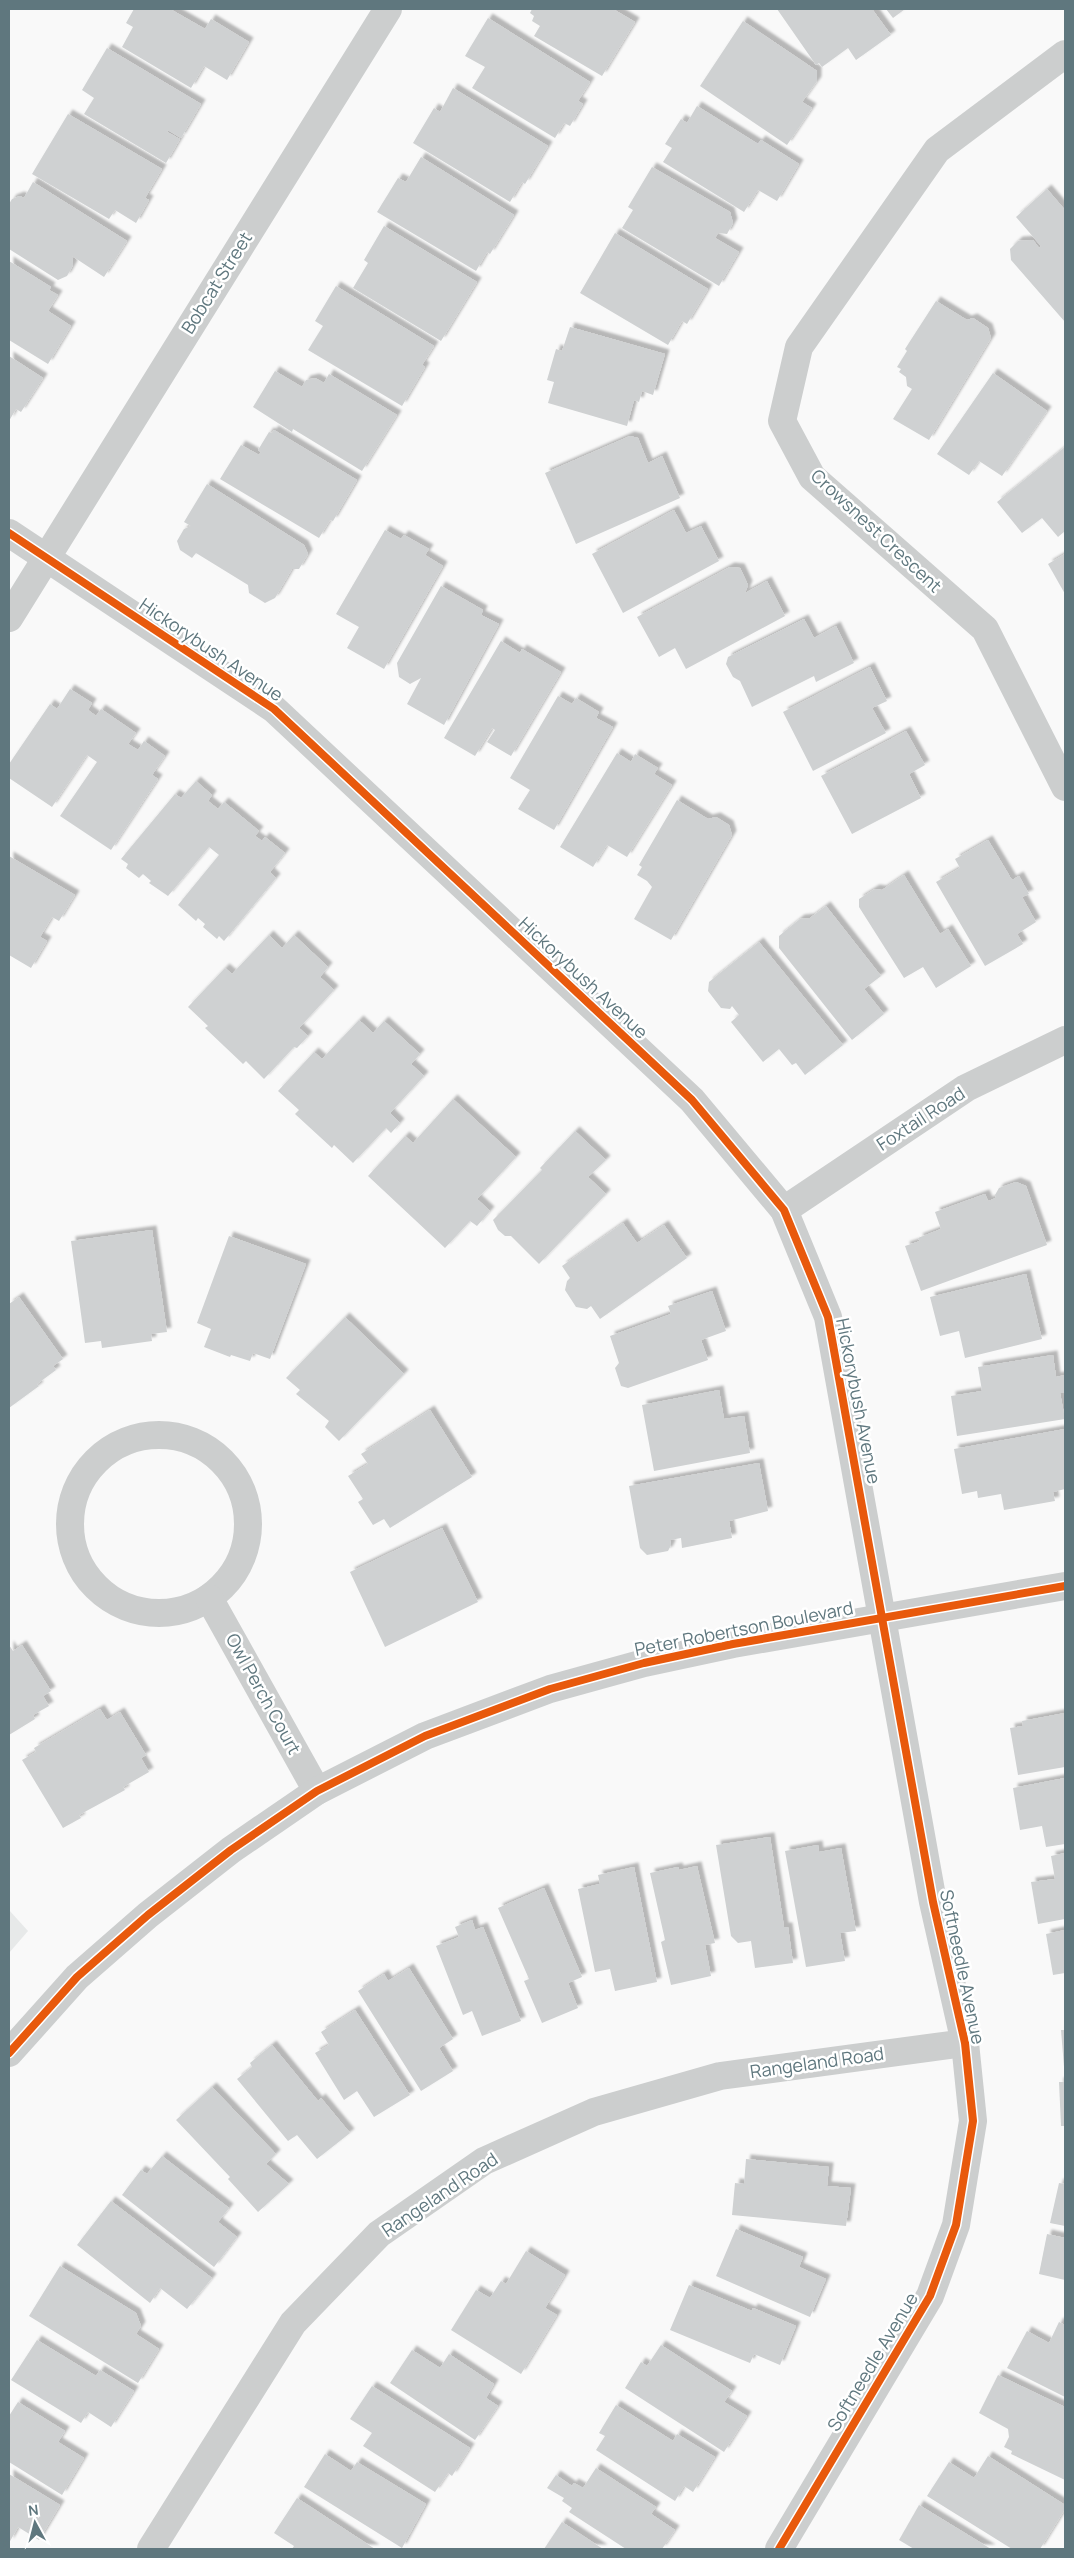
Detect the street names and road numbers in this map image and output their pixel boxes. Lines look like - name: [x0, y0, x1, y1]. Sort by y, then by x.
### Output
- street label: Bobcat Street: [175, 227, 257, 338]
- street label: Crowsnest Crescent: [806, 463, 947, 597]
- street label: Hickorybush Avenue: [135, 592, 288, 706]
- street label: Hickorybush Avenue: [514, 911, 653, 1043]
- street label: Foxtail Road: [872, 1081, 969, 1156]
- street label: Hickorybush Avenue: [831, 1316, 887, 1486]
- street label: Peter Robertson Boulevard: [632, 1595, 855, 1661]
- street label: Owl Perch Court: [221, 1629, 307, 1758]
- street label: Softneedle Avenue: [935, 1887, 991, 2046]
- street label: Rangeland Road: [748, 2041, 885, 2083]
- street label: Rangeland Road: [377, 2146, 502, 2242]
- street label: Softneedle Avenue: [821, 2288, 923, 2435]

